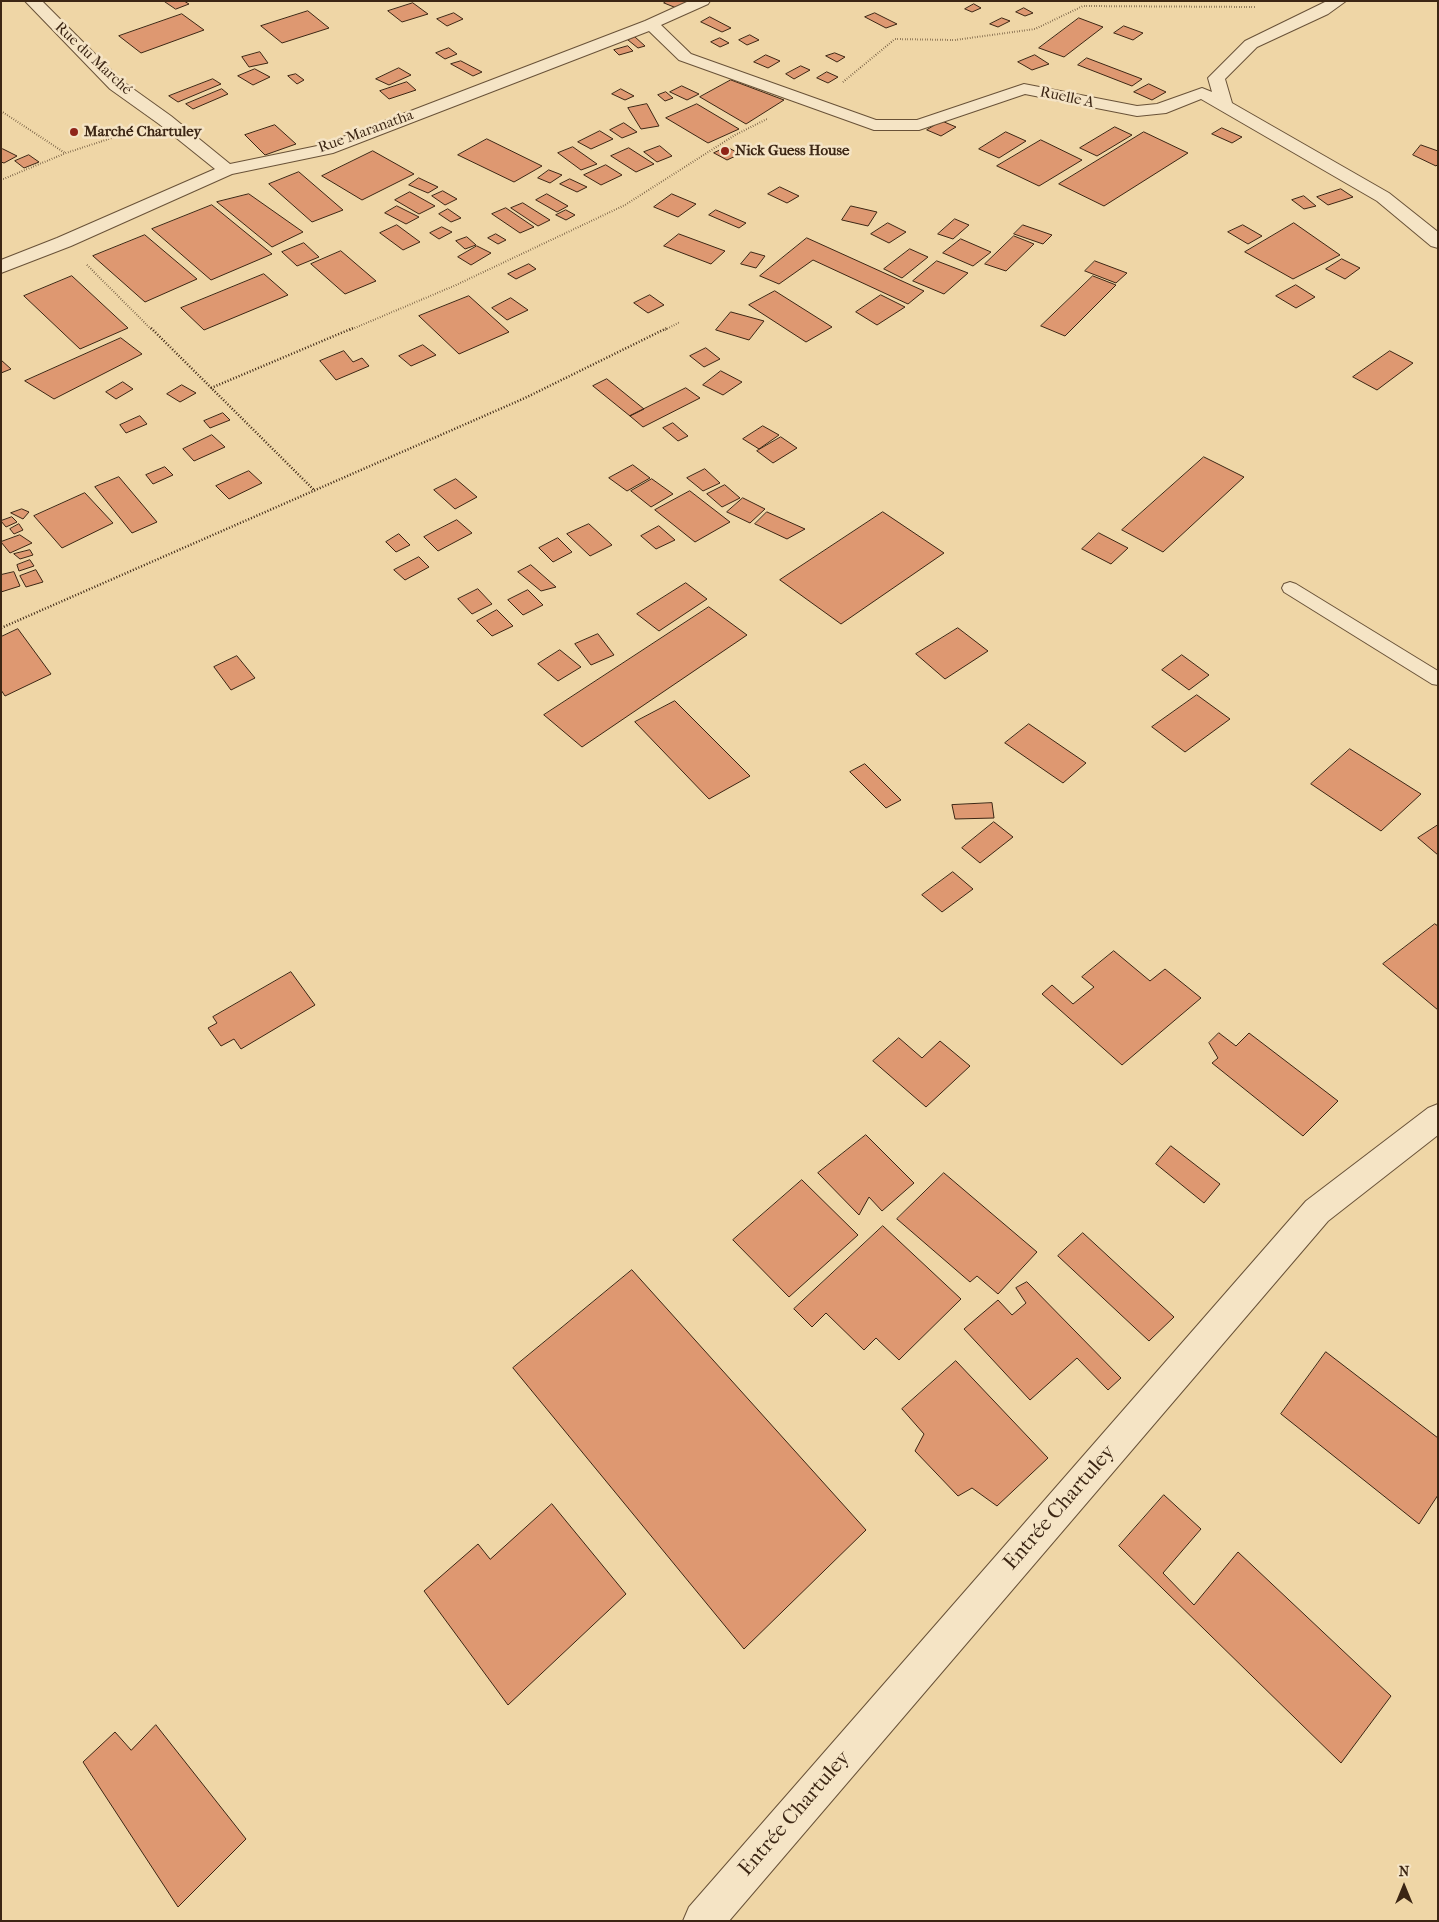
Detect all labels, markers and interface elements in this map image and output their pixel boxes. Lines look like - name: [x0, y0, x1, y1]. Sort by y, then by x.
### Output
- street label: Rue du Marché: [51, 19, 135, 99]
- street label: Ruelle A: [1038, 83, 1096, 113]
- street label: Rue Maranatha: [316, 106, 416, 158]
- place label: Marché Chartuley: [84, 123, 202, 141]
- marker: Marché Chartuley: [68, 126, 80, 138]
- place label: Nick Guess House: [735, 142, 849, 160]
- marker: Nick Guess House: [719, 145, 731, 157]
- street label: Entrée Chartuley: [999, 1440, 1121, 1576]
- street label: Entrée Chartuley: [734, 1746, 856, 1882]
- north arrow: [1379, 1862, 1429, 1912]
- text: N: [1399, 1863, 1409, 1880]

